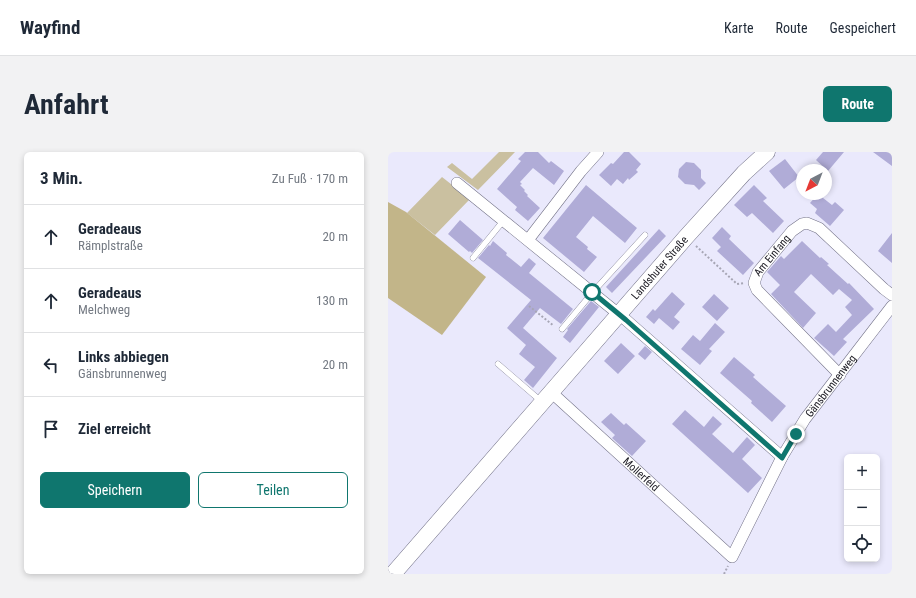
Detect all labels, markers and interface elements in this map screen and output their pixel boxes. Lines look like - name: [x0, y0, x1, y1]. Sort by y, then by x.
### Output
- text: Wayfind: [20, 16, 80, 39]
- text: Karte: [724, 20, 754, 36]
- text: Route: [776, 20, 808, 36]
- text: Gespeichert: [830, 20, 896, 36]
- button: Route: [823, 86, 892, 122]
- text: Anfahrt: [24, 88, 109, 121]
- north arrow: [796, 164, 832, 200]
- text: 3 Min.: [40, 168, 83, 188]
- text: Zu Fuß · 170 m: [272, 171, 348, 186]
- text: Geradeaus: [78, 220, 142, 238]
- icon: ahead: [40, 226, 62, 248]
- text: 20 m: [322, 229, 348, 244]
- street label: Am Einfang: [751, 232, 793, 279]
- street label: Landshuter Straße: [629, 234, 691, 302]
- text: Rämplstraße: [78, 238, 143, 253]
- route start: [583, 283, 601, 301]
- text: Geradeaus: [78, 284, 142, 302]
- icon: ahead: [40, 290, 62, 312]
- text: 130 m: [316, 293, 348, 308]
- text: Melchweg: [78, 302, 130, 317]
- text: Links abbiegen: [78, 348, 169, 366]
- street label: Gänsbrunnenweg: [803, 352, 859, 420]
- icon: left: [40, 354, 62, 376]
- text: 20 m: [322, 357, 348, 372]
- text: Gänsbrunnenweg: [78, 366, 167, 381]
- icon: arrive: [40, 418, 62, 440]
- text: Ziel erreicht: [78, 420, 151, 438]
- route end: [787, 425, 805, 443]
- map controls: [844, 454, 880, 562]
- button: +: [844, 454, 880, 490]
- street label: Mollerfeld: [620, 455, 661, 494]
- button: Speichern: [40, 472, 190, 508]
- button: Teilen: [198, 472, 348, 508]
- button: −: [844, 490, 880, 526]
- button: locate: [844, 526, 880, 562]

